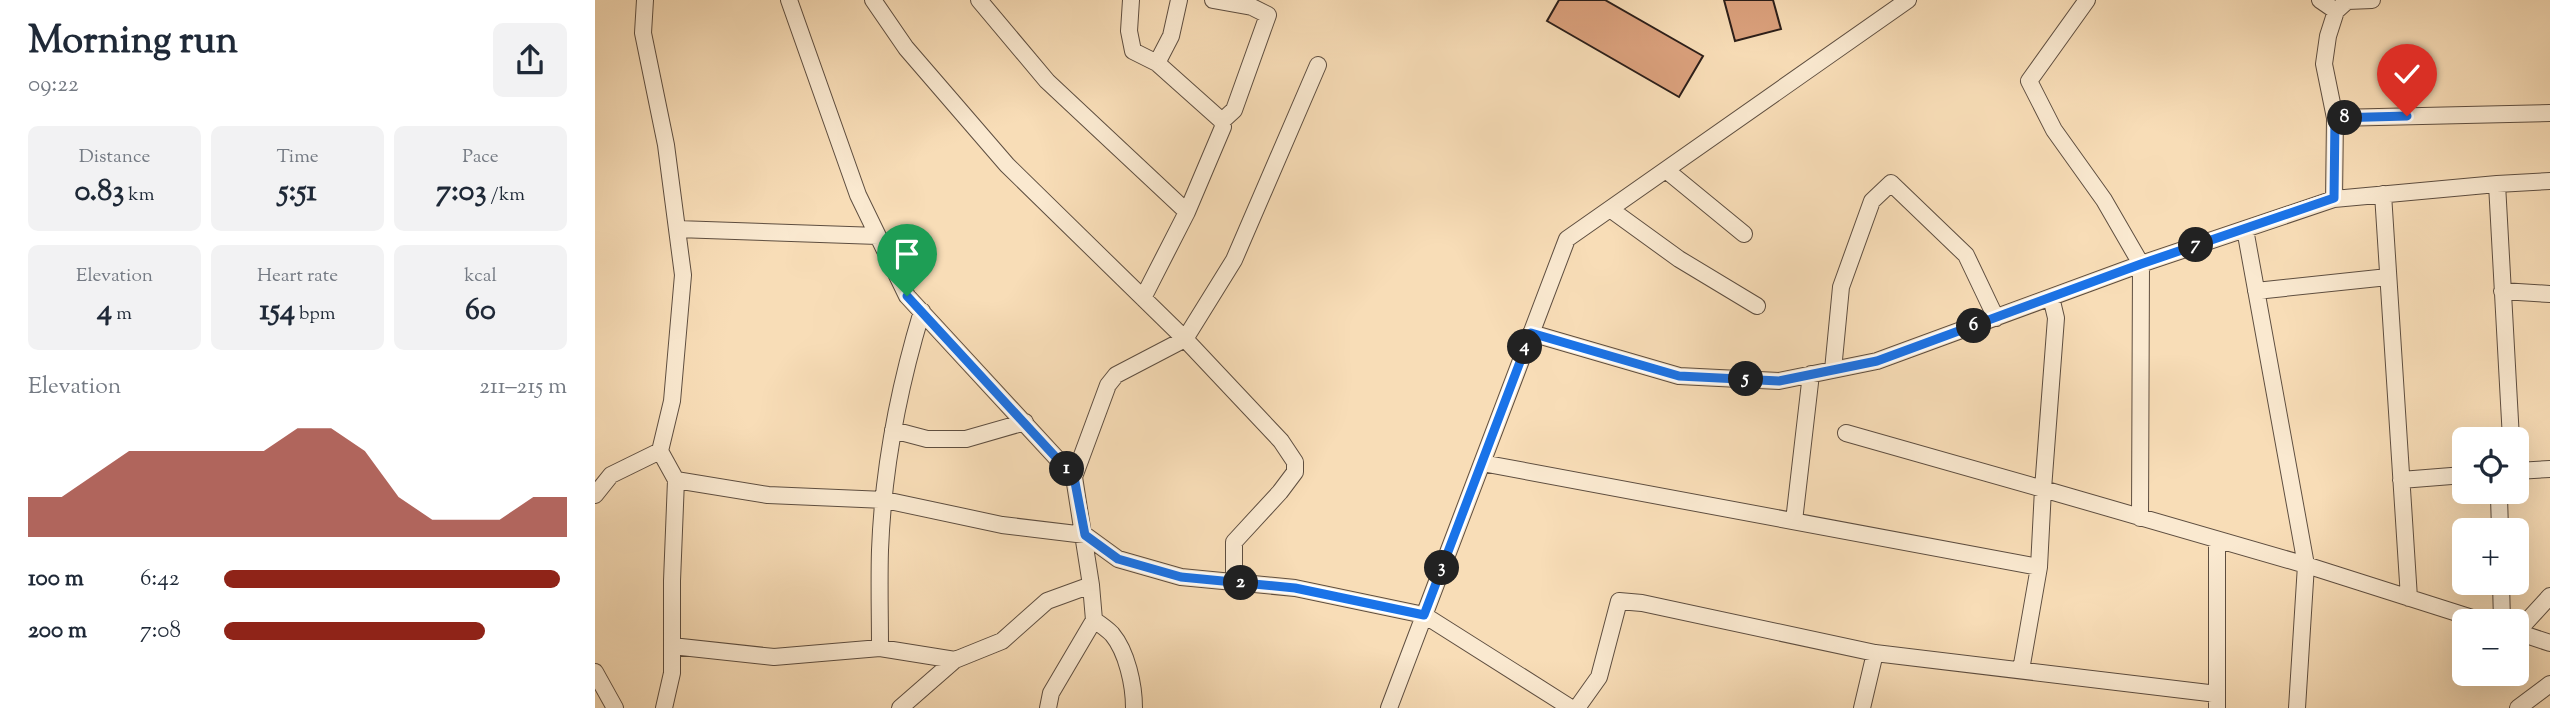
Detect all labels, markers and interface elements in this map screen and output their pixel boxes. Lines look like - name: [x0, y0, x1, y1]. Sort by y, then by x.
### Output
- text: Morning run: [28, 16, 238, 70]
- button: share: [493, 23, 567, 97]
- pin: [2377, 44, 2437, 116]
- icon: check: [2388, 55, 2426, 93]
- text: 09:22: [28, 69, 79, 102]
- pin: 8: [2327, 100, 2363, 136]
- text: 8: [2340, 104, 2349, 131]
- text: Distance: [79, 144, 150, 171]
- text: Time: [276, 144, 319, 171]
- text: Pace: [462, 144, 499, 171]
- text: 0.83: [75, 171, 124, 214]
- text: 5:51: [278, 171, 317, 214]
- text: 7:03: [436, 171, 487, 214]
- text: km: [124, 182, 154, 209]
- text: /km: [487, 182, 525, 209]
- pin: [877, 224, 937, 296]
- pin: 7: [2179, 228, 2213, 262]
- text: 7: [2191, 231, 2200, 258]
- icon: arrive: [888, 235, 926, 273]
- text: Elevation: [76, 263, 153, 290]
- text: Heart rate: [257, 263, 338, 290]
- text: kcal: [464, 263, 497, 290]
- text: 4: [97, 290, 112, 333]
- text: 154: [259, 290, 295, 333]
- text: 60: [465, 290, 496, 333]
- text: m: [112, 301, 132, 328]
- text: bpm: [295, 301, 336, 328]
- pin: 6: [1957, 308, 1991, 344]
- text: 6: [1969, 312, 1978, 339]
- pin: 4: [1507, 330, 1543, 364]
- text: 4: [1520, 333, 1529, 360]
- pin: 5: [1729, 362, 1763, 396]
- text: 5: [1742, 365, 1749, 392]
- text: Elevation: [28, 371, 121, 404]
- text: 211–215 m: [479, 371, 567, 404]
- map controls: [2452, 427, 2529, 686]
- button: locate: [2452, 427, 2529, 504]
- pin: 1: [1049, 452, 1085, 486]
- text: 1: [1063, 455, 1070, 482]
- button: +: [2452, 518, 2529, 595]
- pin: 3: [1425, 550, 1459, 586]
- text: 3: [1438, 554, 1445, 581]
- text: 100 m: [28, 563, 84, 596]
- text: 6:42: [140, 563, 180, 596]
- pin: 2: [1223, 566, 1259, 600]
- text: 2: [1236, 569, 1245, 596]
- button: −: [2452, 609, 2529, 686]
- text: 200 m: [28, 615, 87, 648]
- text: 7:08: [140, 615, 181, 648]

